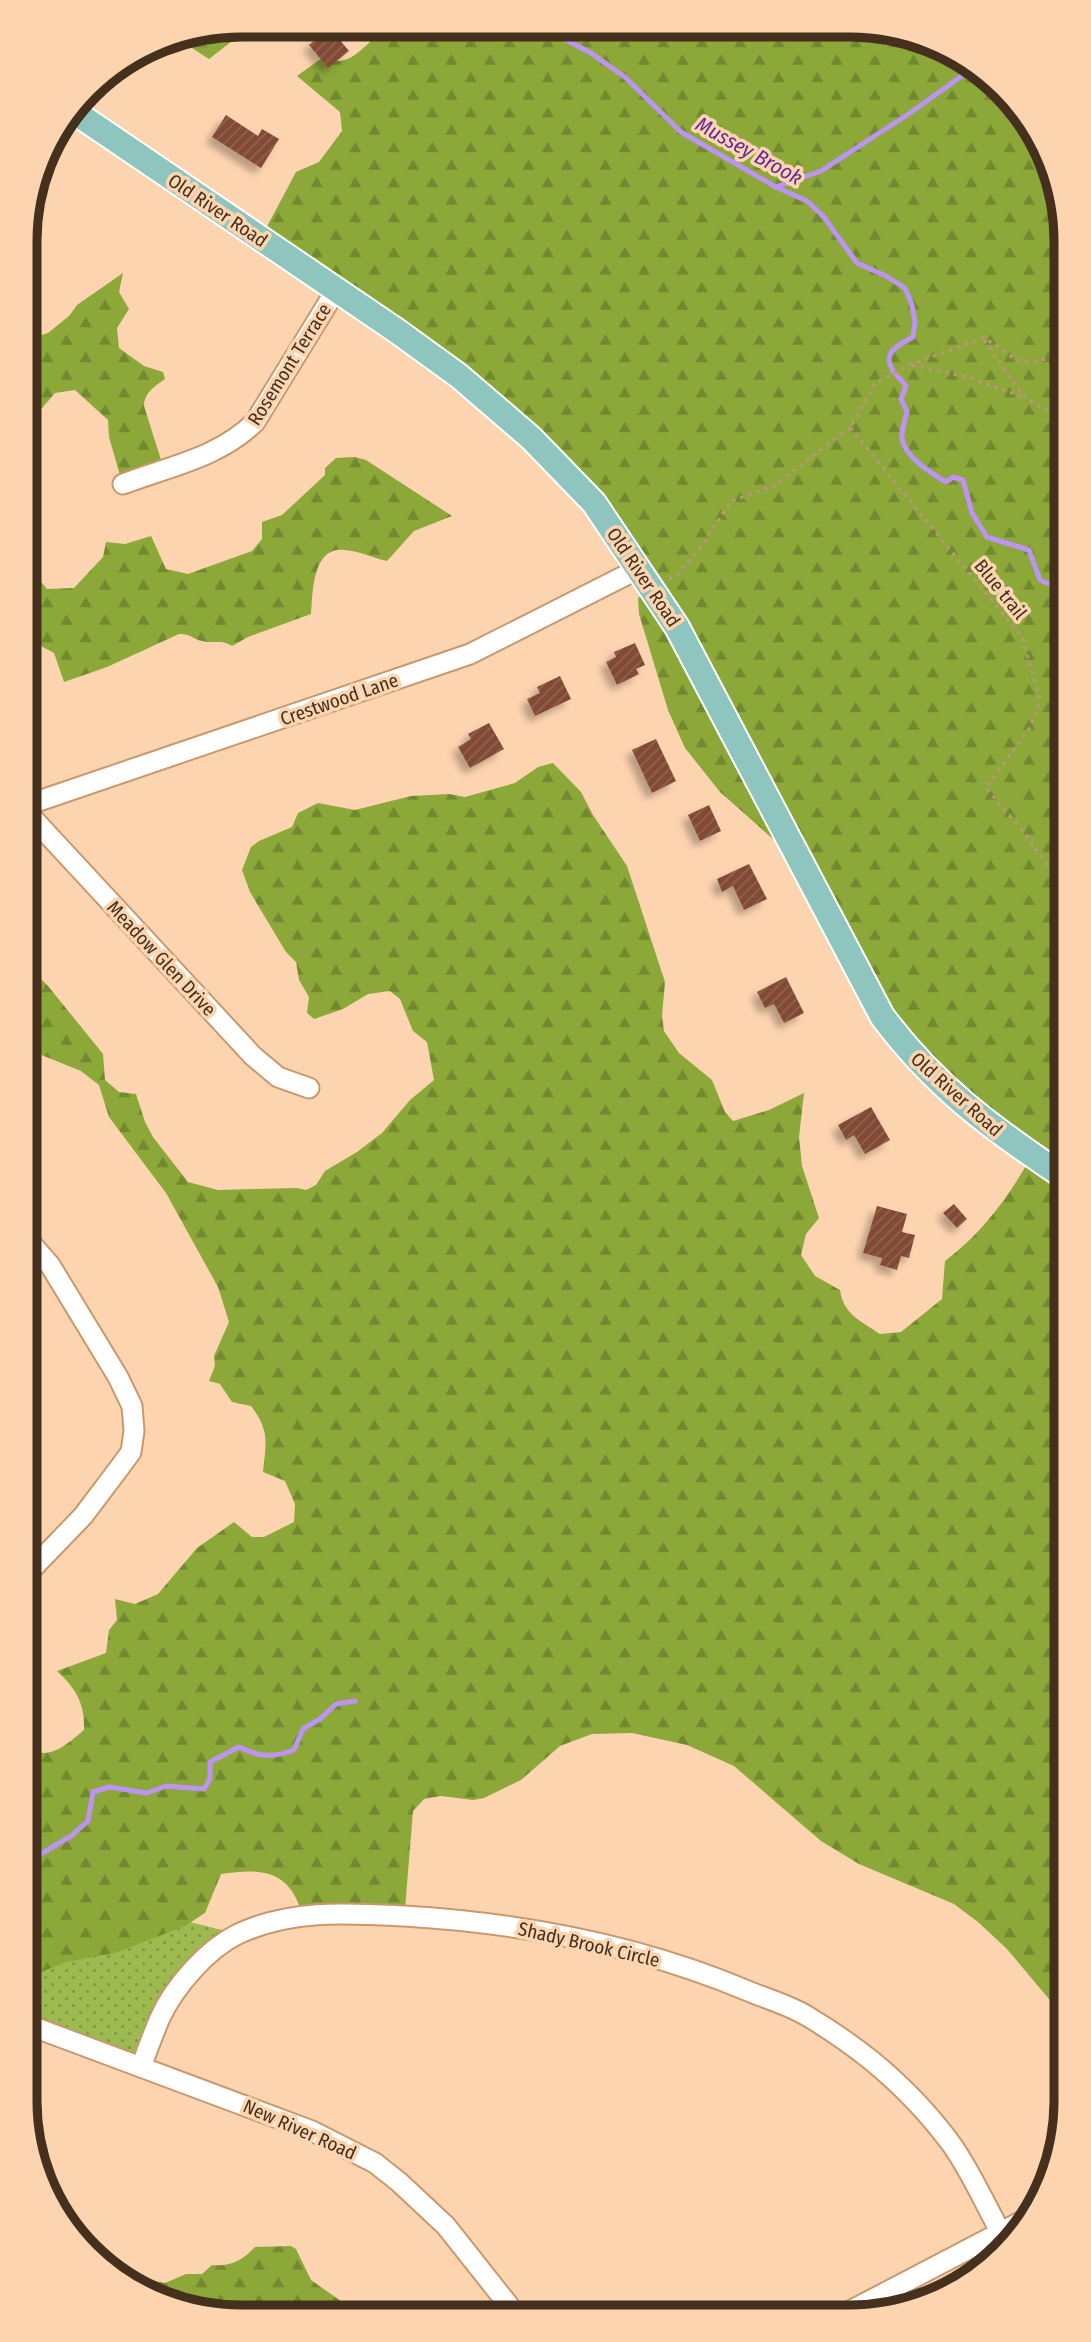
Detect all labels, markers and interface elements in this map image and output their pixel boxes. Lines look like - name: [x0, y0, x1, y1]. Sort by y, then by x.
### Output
- water label: Mussey Brook: [691, 111, 807, 191]
- street label: Old River Road: [164, 169, 272, 252]
- street label: Rosemont Terrace: [243, 299, 336, 429]
- street label: Old River Road: [602, 523, 685, 631]
- street label: Blue trail: [969, 555, 1032, 624]
- street label: Crestwood Lane: [277, 669, 401, 730]
- street label: Meadow Glen Drive: [102, 896, 221, 1021]
- street label: Old River Road: [906, 1047, 1007, 1141]
- street label: Shady Brook Circle: [516, 1917, 662, 1972]
- street label: New River Road: [240, 2094, 360, 2165]

